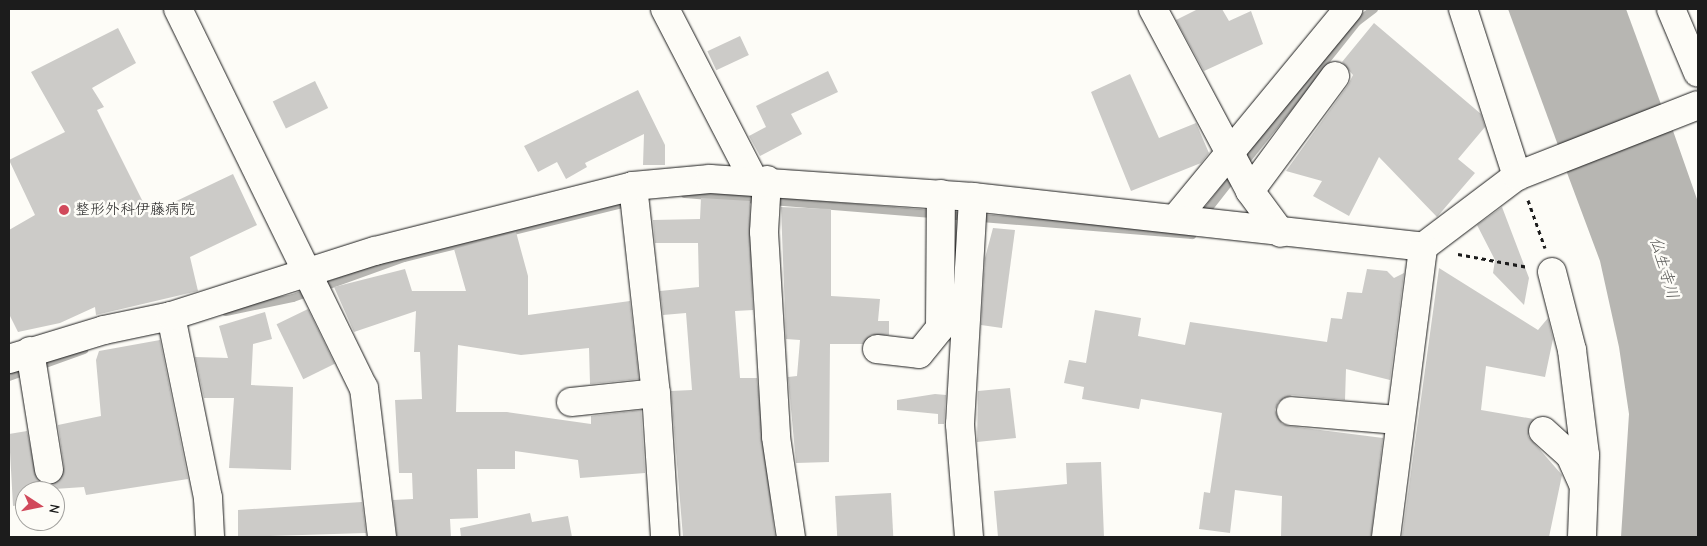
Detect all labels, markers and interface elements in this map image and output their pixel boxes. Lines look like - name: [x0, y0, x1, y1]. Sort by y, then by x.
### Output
- place label: 整形外科伊藤病院: [75, 201, 195, 219]
- marker: 整形外科伊藤病院: [57, 203, 71, 217]
- water label: 仏生寺川: [1645, 235, 1683, 301]
- north arrow: [15, 481, 65, 531]
- text: N: [45, 503, 63, 515]

